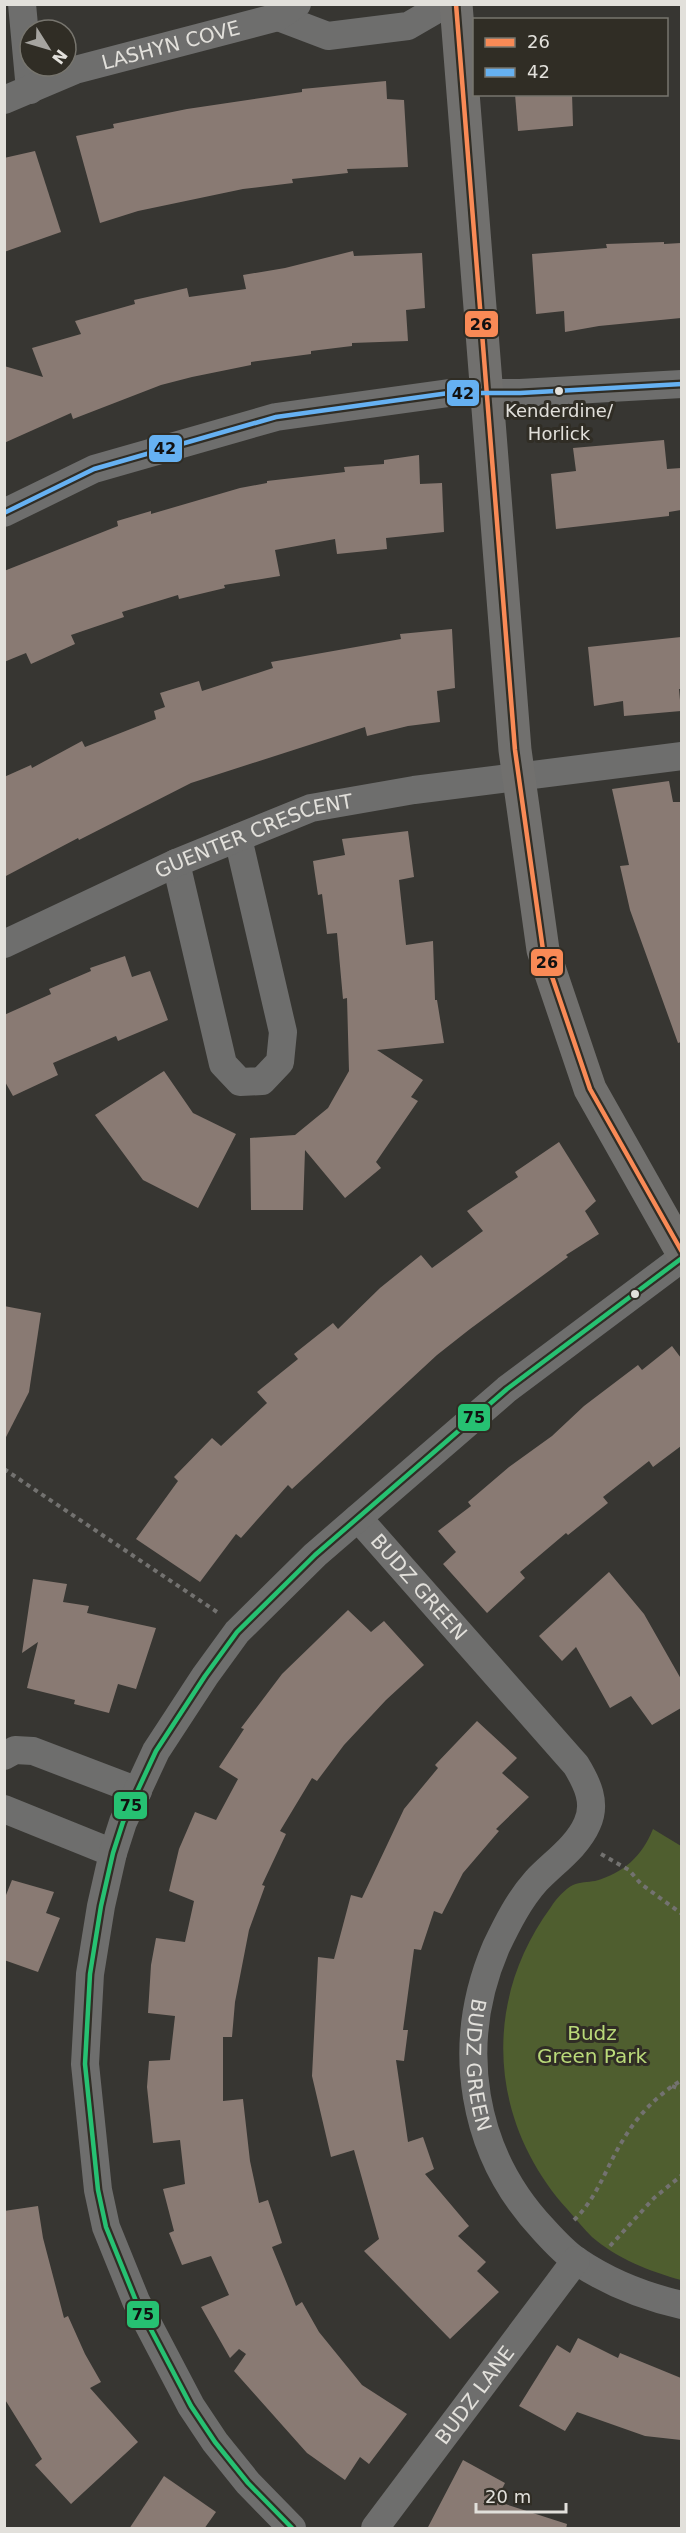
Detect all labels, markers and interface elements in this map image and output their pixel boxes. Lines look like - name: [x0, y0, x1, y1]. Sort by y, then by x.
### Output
- street label: LASHYN COVE: [99, 15, 243, 75]
- north arrow: [18, 18, 78, 78]
- legend: [473, 18, 668, 96]
- text: 26: [527, 31, 550, 52]
- text: N: [48, 46, 71, 68]
- text: 42: [527, 61, 550, 82]
- line badge: 26: [464, 310, 499, 338]
- text: 26: [470, 315, 492, 334]
- line badge: 42: [446, 379, 480, 407]
- text: 42: [452, 384, 474, 403]
- marker: Kenderdine/ Horlick: [553, 385, 565, 397]
- place label: Kenderdine/ Horlick: [505, 400, 614, 444]
- line badge: 42: [148, 434, 183, 463]
- text: 42: [154, 439, 176, 458]
- street label: GUENTER CRESCENT: [151, 789, 355, 883]
- line badge: 26: [530, 948, 564, 977]
- text: 26: [536, 953, 558, 972]
- unlabelled marker: [629, 1288, 641, 1300]
- line badge: 75: [457, 1403, 491, 1432]
- text: 75: [463, 1408, 485, 1427]
- street label: BUDZ GREEN: [366, 1529, 472, 1645]
- line badge: 75: [113, 1791, 148, 1820]
- text: 75: [120, 1796, 142, 1815]
- street label: BUDZ GREEN: [461, 1997, 497, 2134]
- park label: Budz Green Park: [537, 2021, 647, 2068]
- line badge: 75: [126, 2300, 160, 2329]
- text: 75: [132, 2305, 154, 2324]
- street label: BUDZ LANE: [430, 2341, 519, 2449]
- scale bar: [476, 2476, 566, 2514]
- text: 20 m: [485, 2486, 531, 2507]

